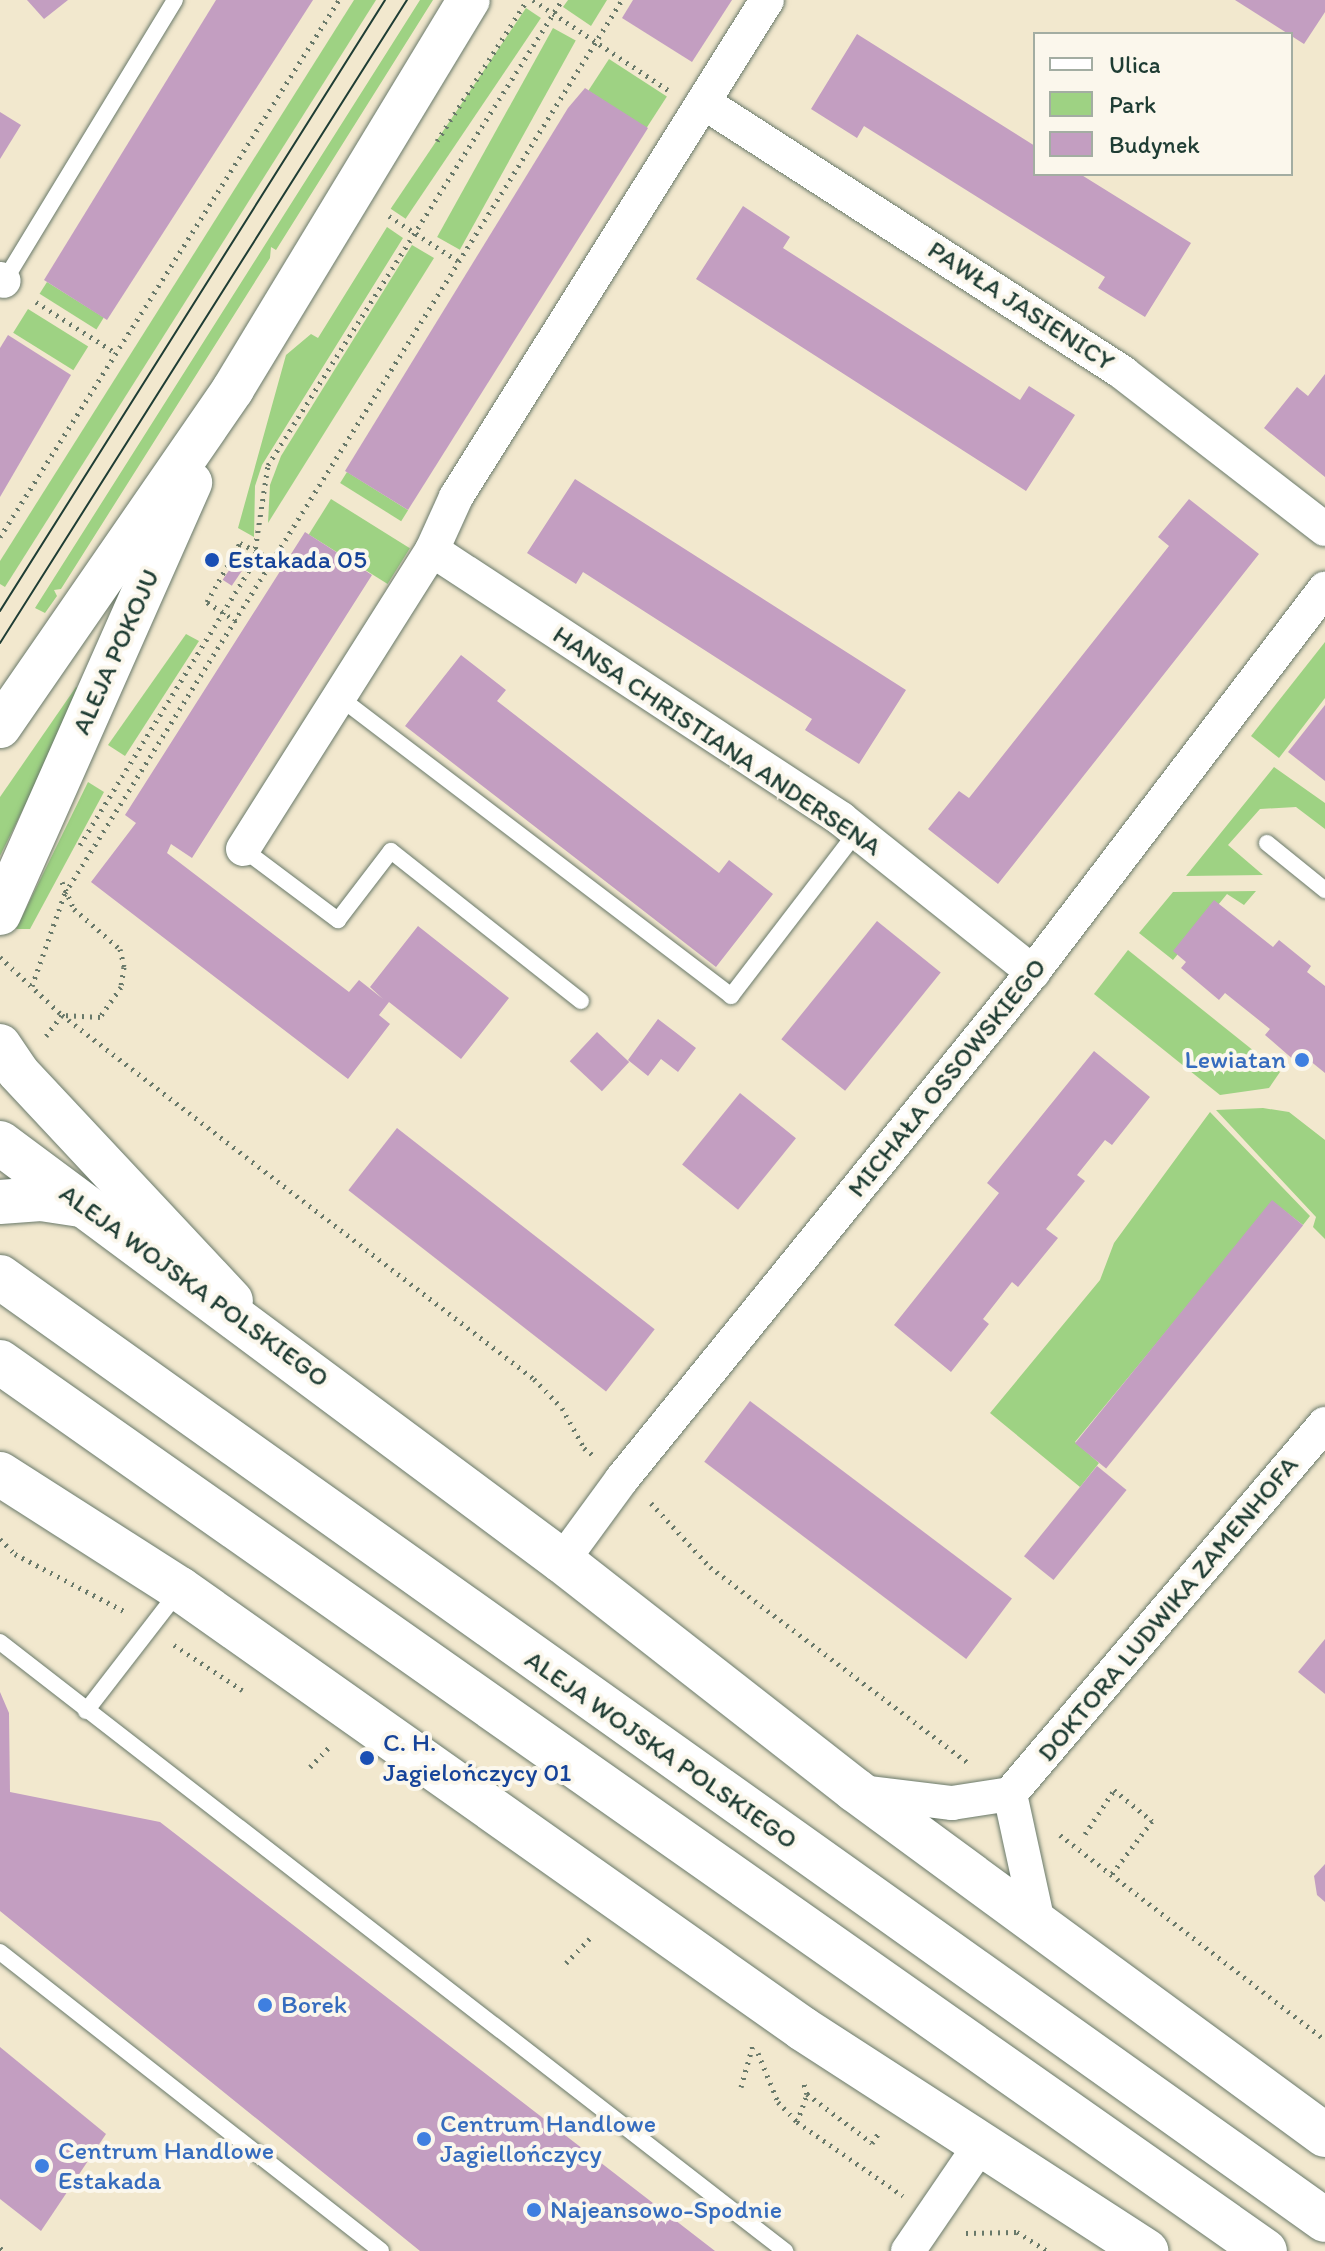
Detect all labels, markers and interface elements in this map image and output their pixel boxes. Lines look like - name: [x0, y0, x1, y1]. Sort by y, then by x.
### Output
- legend: [1033, 32, 1293, 176]
- text: Ulica: [1109, 50, 1161, 79]
- text: Park: [1109, 90, 1156, 119]
- text: Budynek: [1109, 130, 1200, 159]
- street label: PAWŁA JASIENICY: [923, 235, 1119, 377]
- place label: Estakada 05: [228, 544, 367, 576]
- marker: Estakada 05: [203, 551, 221, 569]
- street label: ALEJA POKOJU: [66, 565, 166, 739]
- street label: HANSA CHRISTIANA ANDERSENA: [548, 620, 886, 862]
- street label: MICHAŁA OSSOWSKIEGO: [841, 952, 1053, 1204]
- place label: Lewiatan: [1185, 1044, 1286, 1076]
- marker: Lewiatan: [1293, 1051, 1311, 1069]
- street label: ALEJA WOJSKA POLSKIEGO: [55, 1179, 333, 1393]
- street label: DOKTORA LUDWIKA ZAMENHOFA: [1031, 1450, 1305, 1768]
- street label: ALEJA WOJSKA POLSKIEGO: [520, 1645, 802, 1855]
- place label: C. H. Jagielończycy 01: [383, 1727, 571, 1788]
- marker: C. H. Jagielończycy 01: [358, 1749, 376, 1767]
- place label: Borek: [281, 1989, 347, 2021]
- marker: Borek: [256, 1996, 274, 2014]
- place label: Centrum Handlowe Jagiellończycy: [440, 2108, 657, 2170]
- marker: Centrum Handlowe Jagiellończycy: [415, 2130, 433, 2148]
- place label: Centrum Handlowe Estakada: [58, 2135, 275, 2196]
- marker: Centrum Handlowe Estakada: [33, 2157, 51, 2175]
- place label: Najeansowo-Spodnie: [550, 2194, 782, 2226]
- marker: Najeansowo-Spodnie: [525, 2201, 543, 2219]

